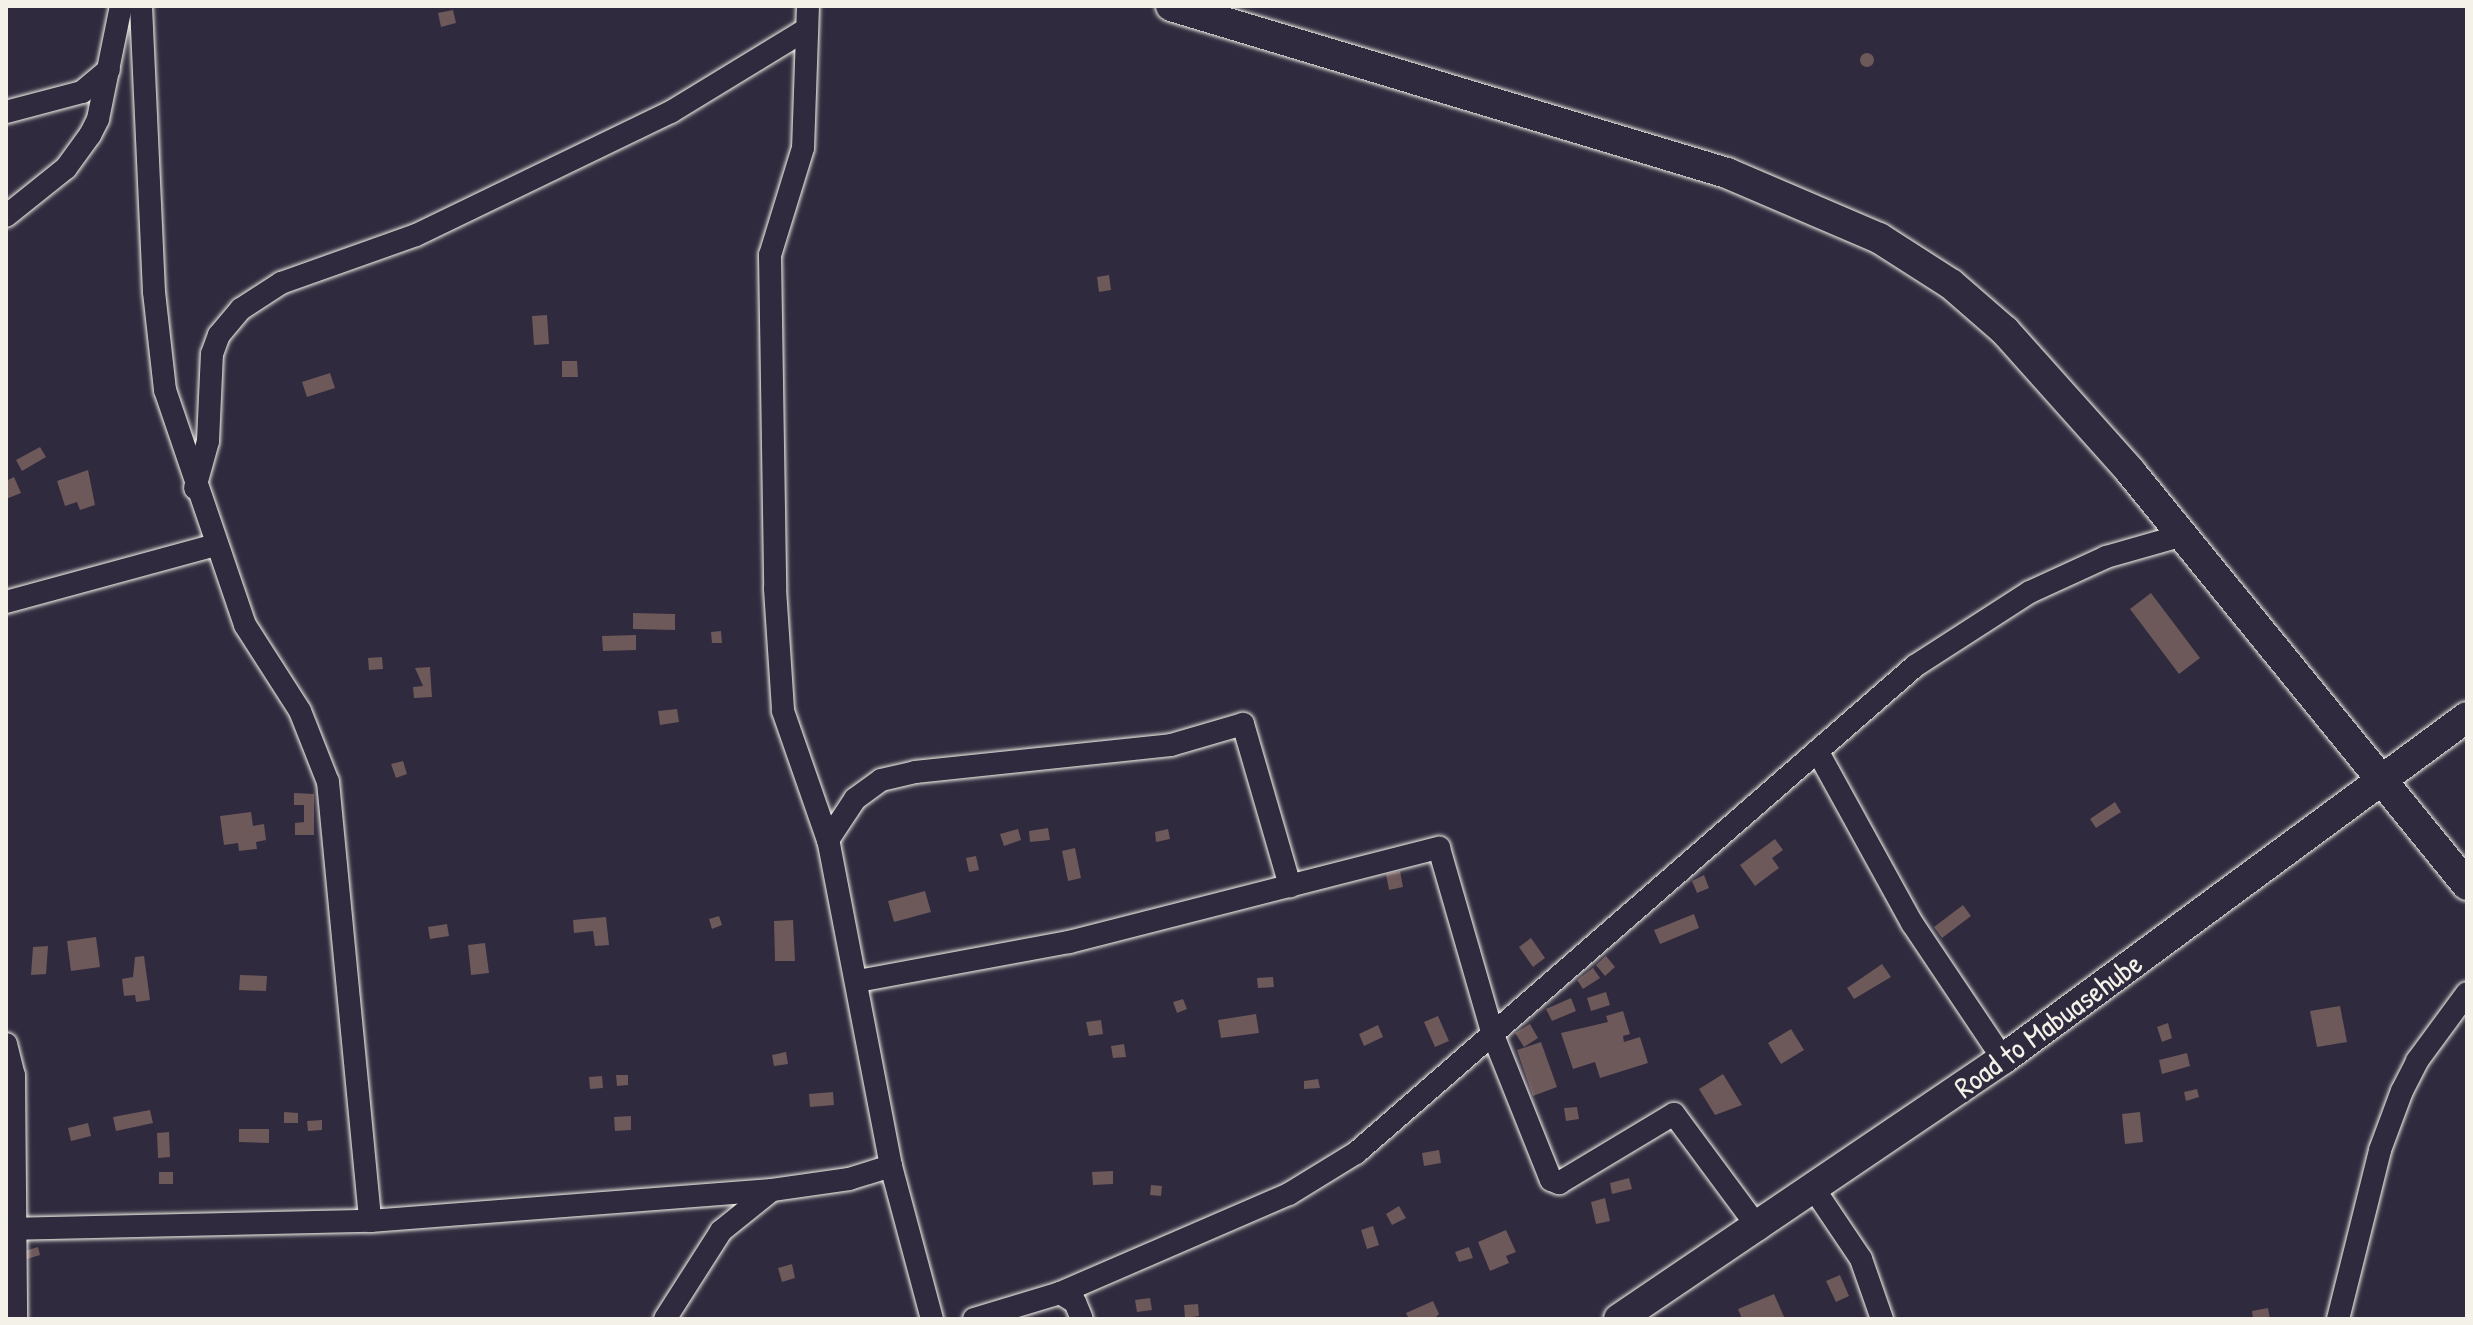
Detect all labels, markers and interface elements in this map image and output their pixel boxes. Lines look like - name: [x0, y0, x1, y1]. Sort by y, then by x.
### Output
- street label: Road to Mabuasehube: [1947, 945, 2149, 1105]

